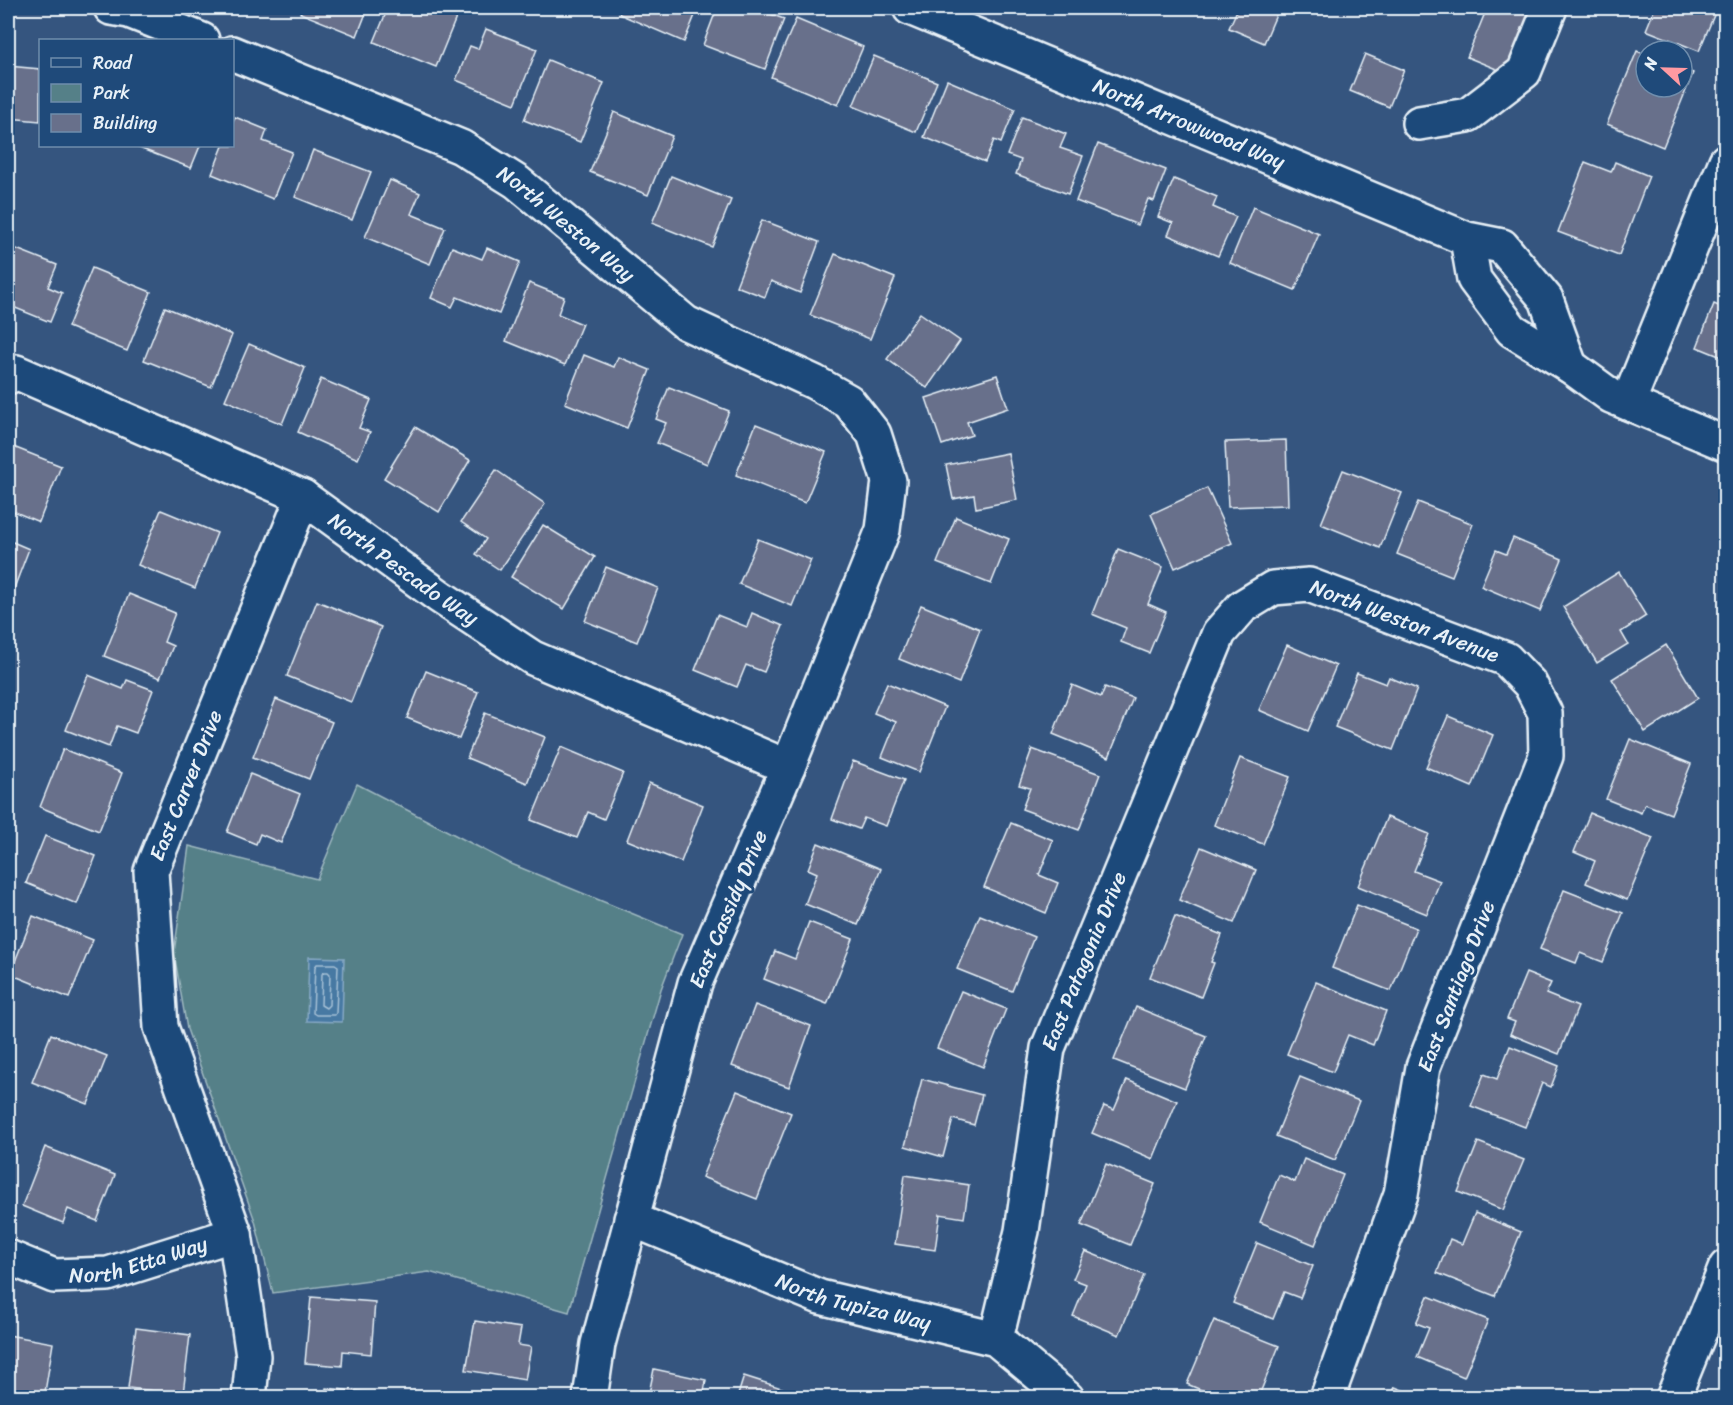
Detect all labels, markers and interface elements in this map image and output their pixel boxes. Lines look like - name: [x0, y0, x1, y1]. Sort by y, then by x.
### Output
- legend: [39, 39, 234, 147]
- north arrow: [1634, 39, 1694, 99]
- text: Road: [93, 47, 133, 79]
- text: N: [1635, 52, 1666, 75]
- street label: North Arrowwood Way: [1087, 67, 1291, 181]
- text: Park: [93, 77, 130, 109]
- text: Building: [93, 107, 157, 139]
- street label: North Weston Way: [489, 155, 644, 293]
- street label: North Pescado Way: [320, 502, 487, 636]
- street label: North Weston Avenue: [1304, 568, 1505, 674]
- street label: East Carver Drive: [138, 704, 234, 867]
- street label: East Cassidy Drive: [677, 824, 779, 994]
- street label: East Patagonia Drive: [1030, 865, 1138, 1056]
- street label: East Santiago Drive: [1406, 894, 1506, 1077]
- street label: North Etta Way: [68, 1225, 212, 1294]
- street label: North Tupiza Way: [770, 1262, 935, 1342]

